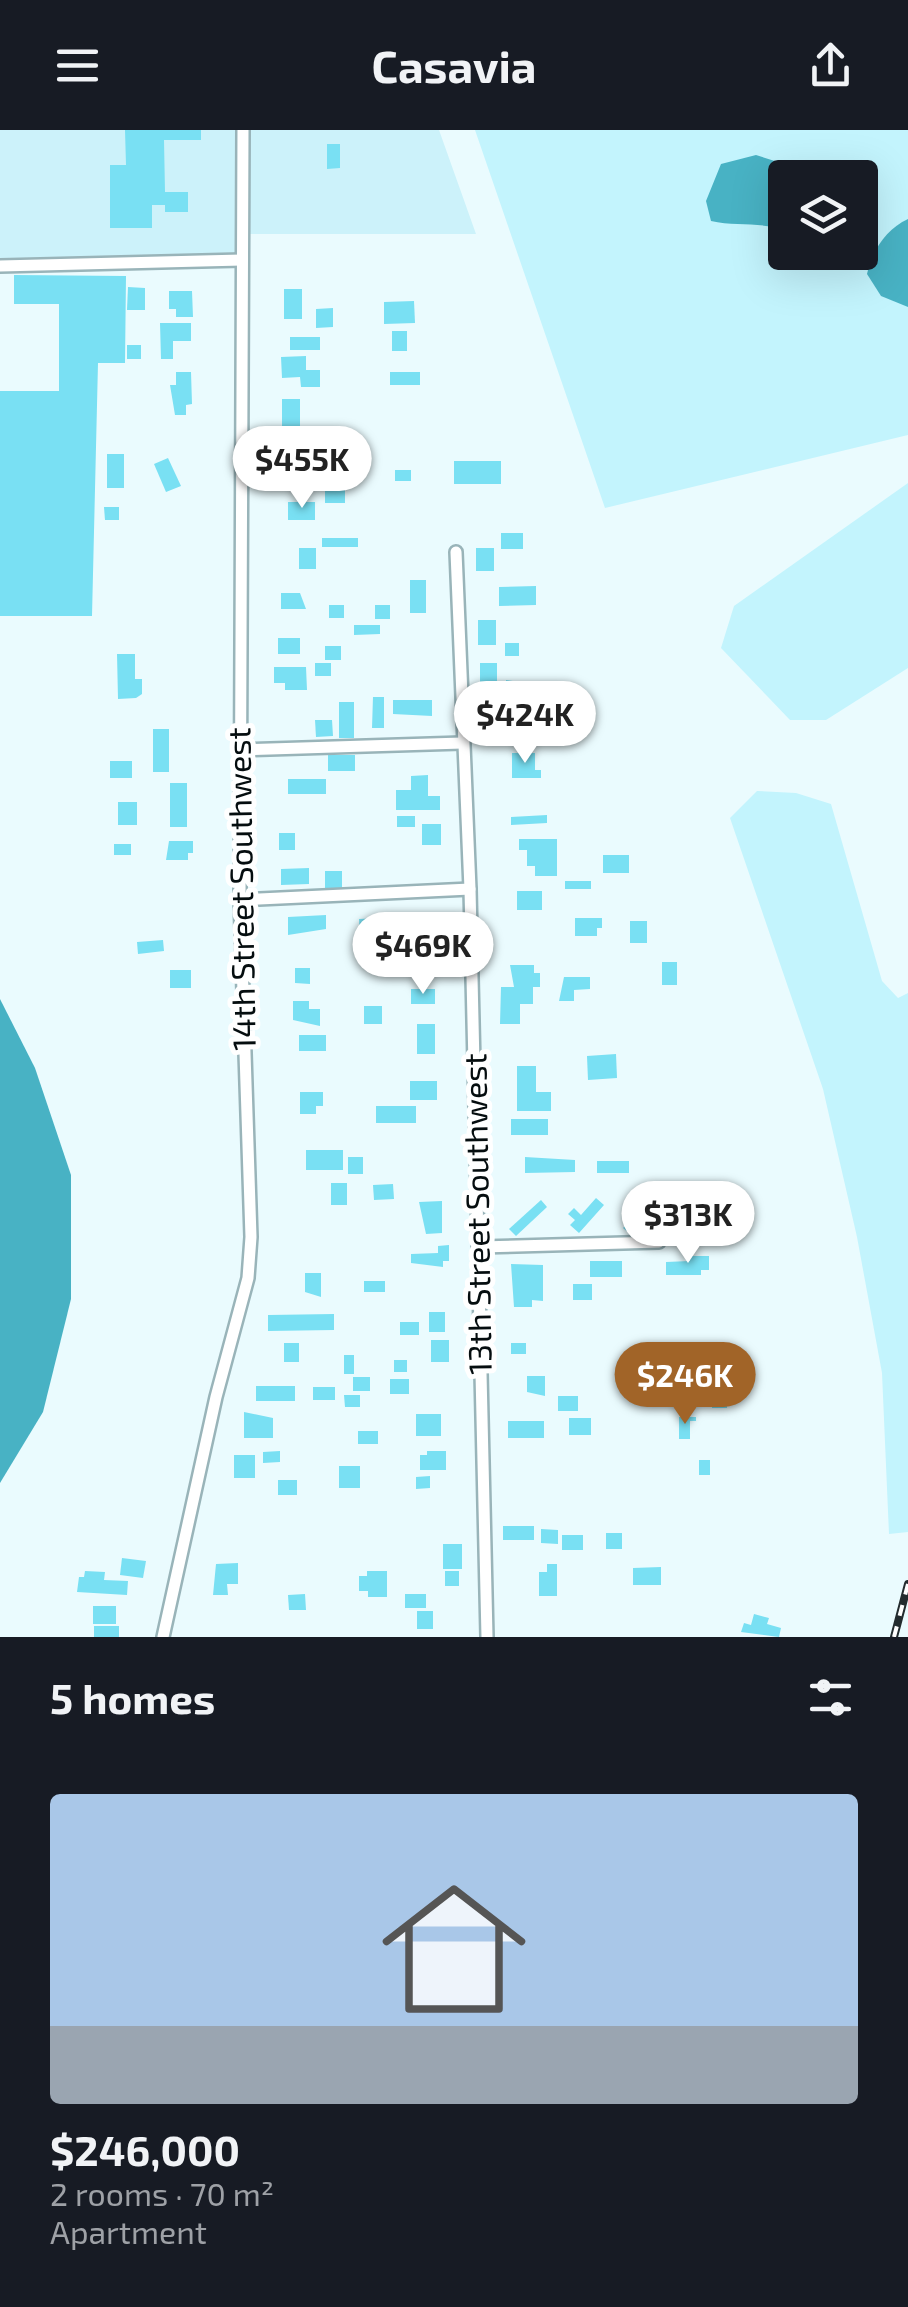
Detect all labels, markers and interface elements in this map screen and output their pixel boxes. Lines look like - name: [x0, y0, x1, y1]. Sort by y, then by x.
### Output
- icon: menu: [50, 38, 105, 93]
- text: Casavia: [371, 38, 537, 92]
- icon: share: [803, 38, 858, 93]
- map controls: [768, 160, 878, 270]
- button: layers: [768, 160, 878, 270]
- pin: $455K: [232, 426, 372, 511]
- text: $455K: [255, 439, 349, 477]
- pin: $424K: [455, 681, 595, 766]
- text: $424K: [476, 694, 574, 732]
- street label: 14th Street Southwest: [218, 727, 262, 1051]
- pin: $469K: [353, 912, 493, 997]
- text: $469K: [375, 925, 472, 963]
- street label: 13th Street Southwest: [454, 1053, 498, 1375]
- pin: $313K: [618, 1181, 758, 1266]
- text: $313K: [644, 1194, 732, 1232]
- pin: $246K: [615, 1342, 755, 1427]
- text: $246K: [637, 1355, 733, 1393]
- icon: filters: [803, 1670, 858, 1725]
- text: 5 homes: [50, 1672, 215, 1722]
- icon: home: [364, 1859, 544, 2039]
- text: $246,000: [50, 2124, 240, 2174]
- text: 2 rooms · 70 m²: [50, 2174, 274, 2212]
- text: Apartment: [50, 2212, 207, 2250]

